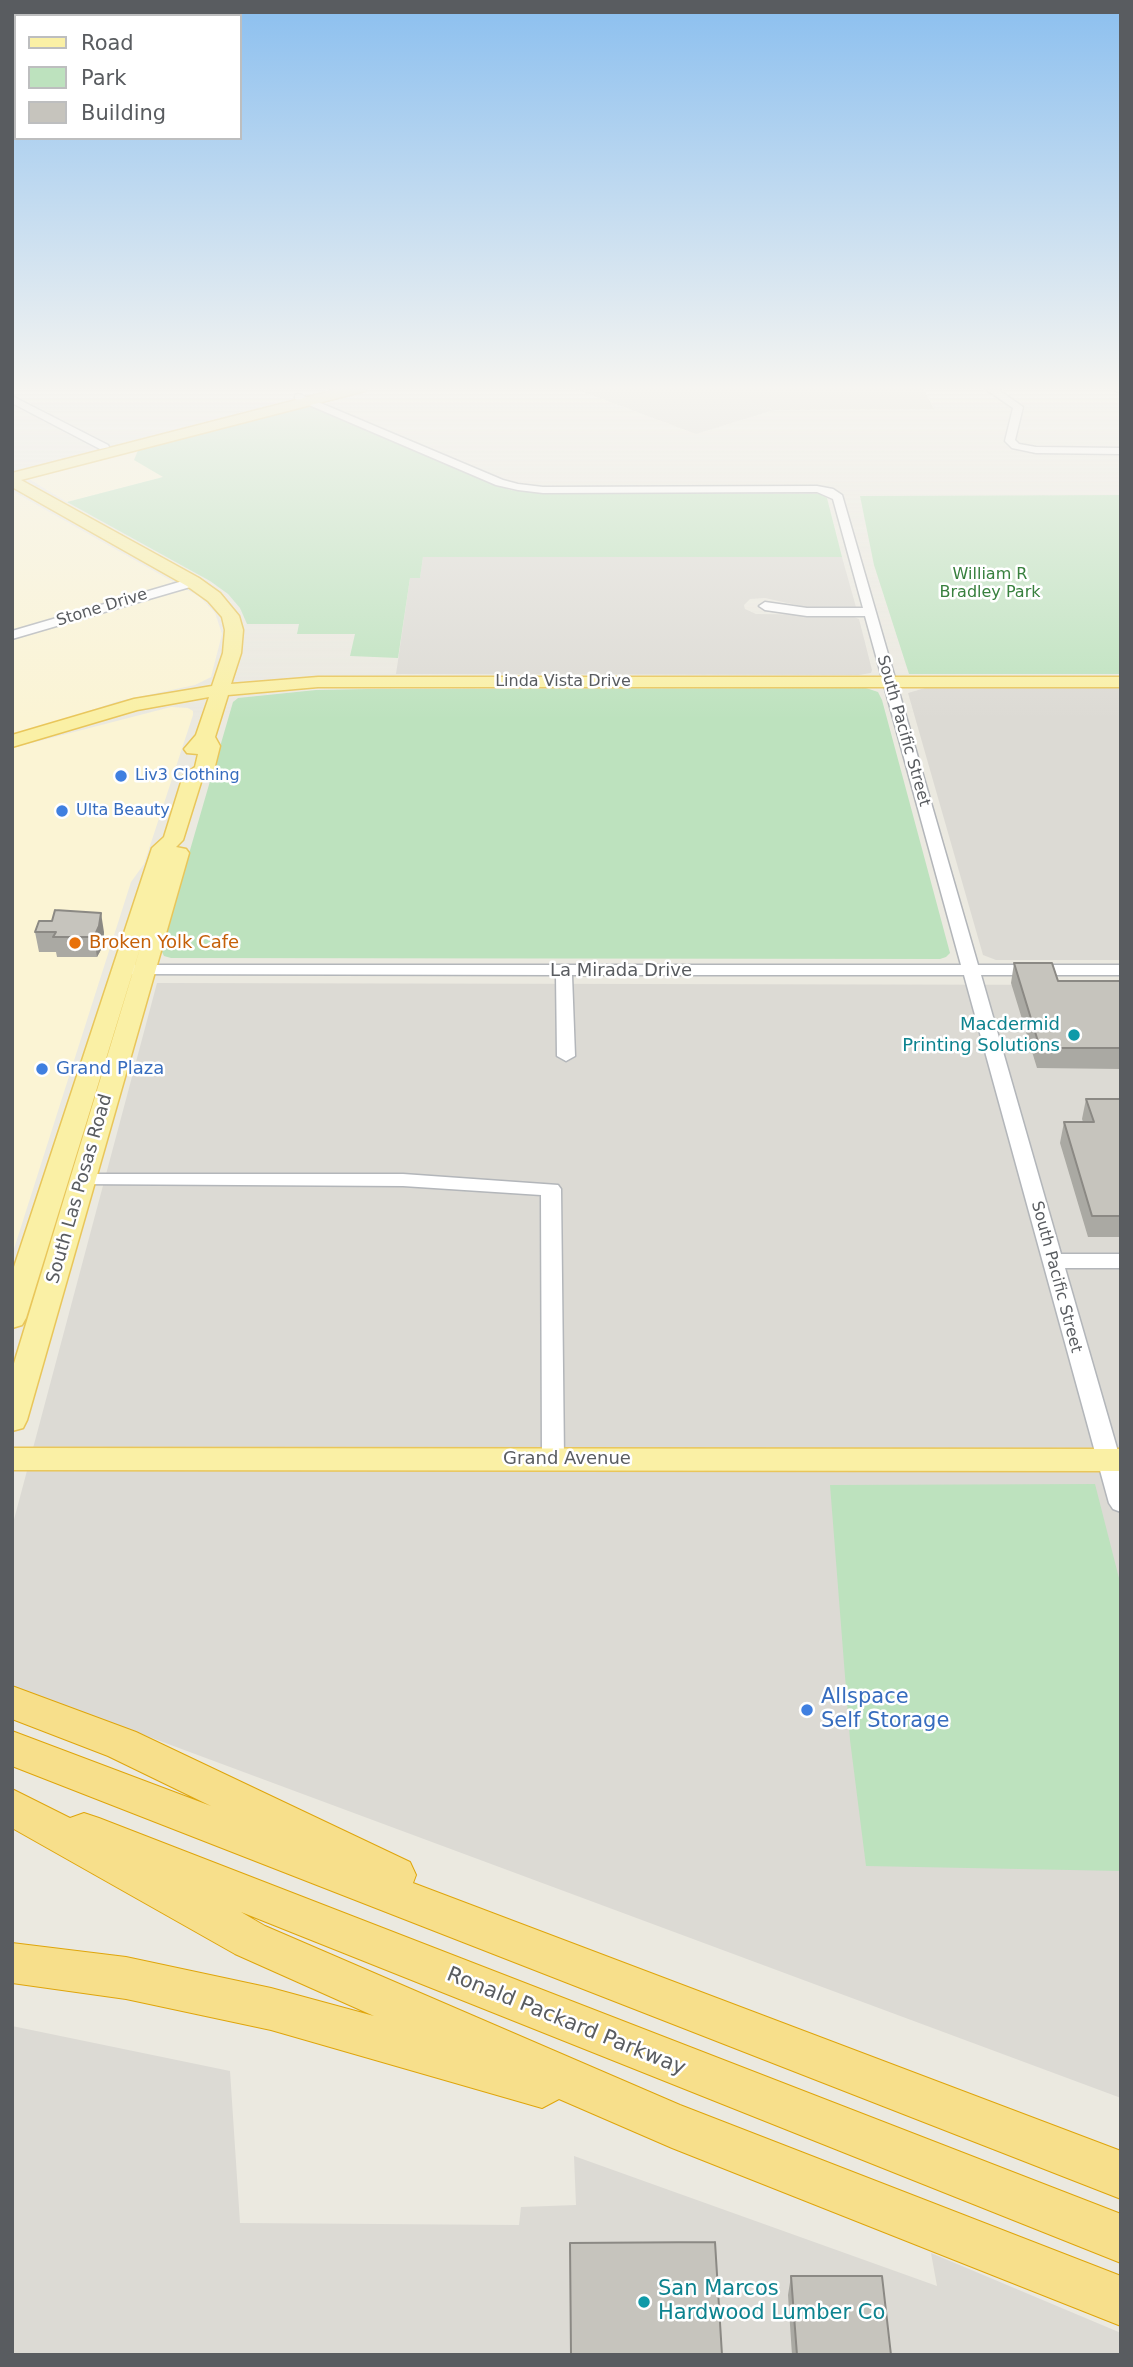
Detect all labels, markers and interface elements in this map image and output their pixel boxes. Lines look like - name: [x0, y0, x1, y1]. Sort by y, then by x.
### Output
- legend: [14, 14, 242, 140]
- text: Road: [81, 31, 134, 55]
- text: Park: [81, 66, 126, 90]
- text: Building: [81, 101, 166, 125]
- park label: William R Bradley Park: [940, 565, 1040, 603]
- street label: Stone Drive: [54, 585, 150, 631]
- street label: South Pacific Street: [872, 653, 934, 809]
- street label: Linda Vista Drive: [495, 672, 631, 692]
- place label: Liv3 Clothing: [135, 766, 240, 786]
- marker: Liv3 Clothing: [113, 768, 129, 784]
- place label: Ulta Beauty: [76, 801, 170, 821]
- marker: Ulta Beauty: [54, 803, 70, 819]
- place label: Broken Yolk Cafe: [89, 932, 239, 954]
- marker: Broken Yolk Cafe: [67, 935, 83, 951]
- street label: La Mirada Drive: [550, 960, 692, 982]
- place label: Macdermid Printing Solutions: [902, 1014, 1060, 1056]
- marker: Macdermid Printing Solutions: [1066, 1027, 1082, 1043]
- place label: Grand Plaza: [56, 1058, 164, 1080]
- marker: Grand Plaza: [34, 1061, 50, 1077]
- street label: South Las Posas Road: [43, 1092, 117, 1286]
- street label: South Pacific Street: [1027, 1199, 1085, 1355]
- street label: Grand Avenue: [503, 1448, 631, 1470]
- place label: Allspace Self Storage: [821, 1685, 949, 1735]
- marker: Allspace Self Storage: [799, 1702, 815, 1718]
- street label: Ronald Packard Parkway: [443, 1962, 689, 2082]
- place label: San Marcos Hardwood Lumber Co: [658, 2277, 885, 2327]
- marker: San Marcos Hardwood Lumber Co: [636, 2294, 652, 2310]

